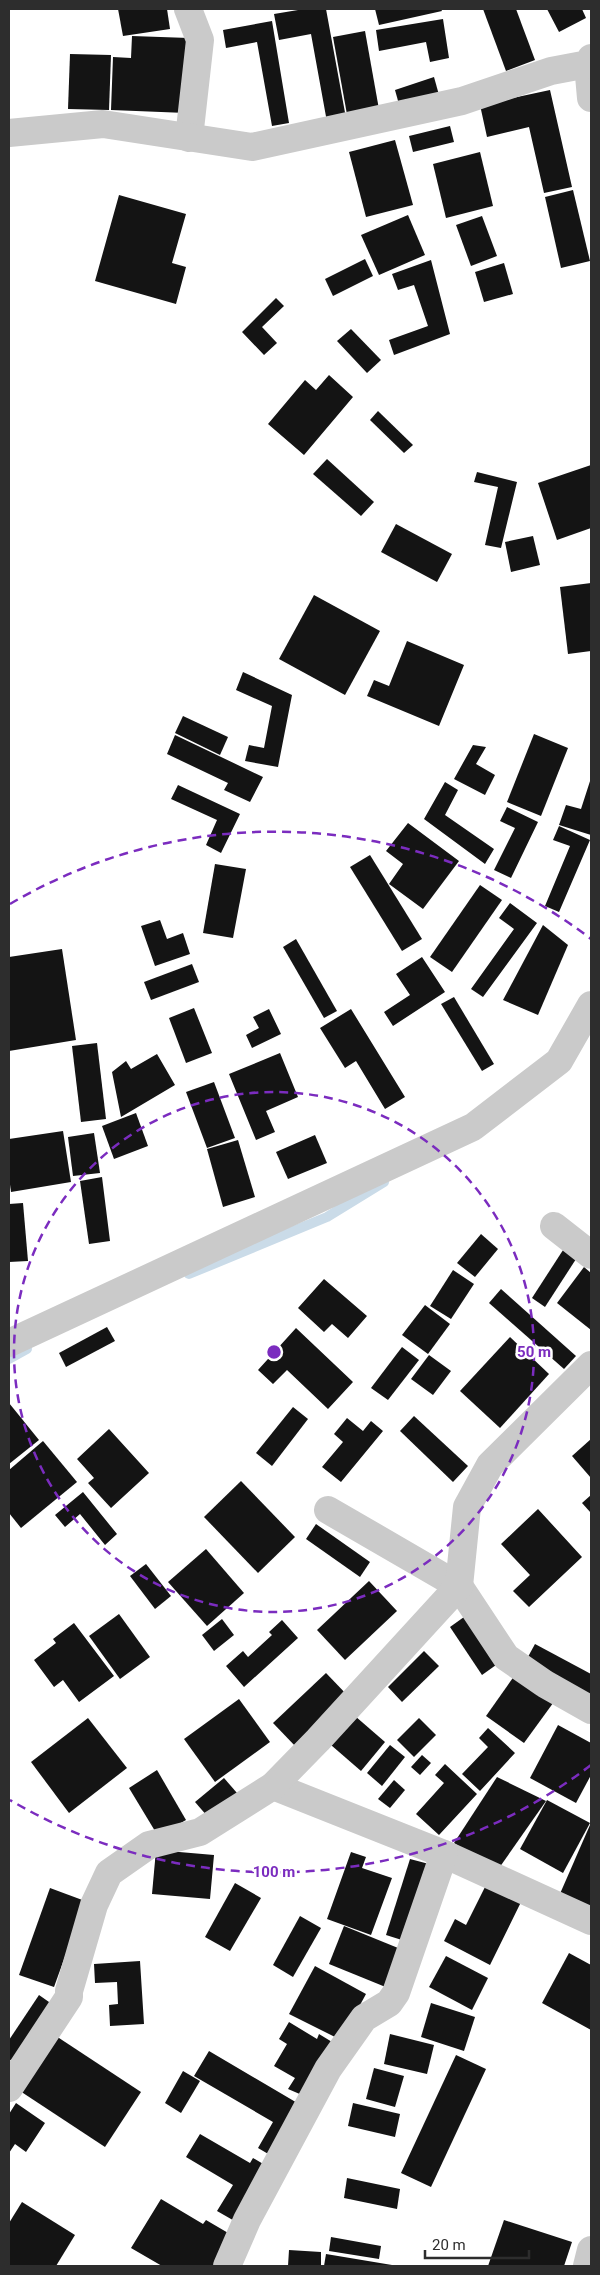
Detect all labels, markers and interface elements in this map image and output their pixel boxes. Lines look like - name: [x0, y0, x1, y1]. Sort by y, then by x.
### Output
- centre of rings: [265, 1343, 283, 1361]
- text: 50 m: [517, 1343, 551, 1361]
- text: 100 m: [253, 1863, 295, 1881]
- scale bar: [425, 2228, 529, 2260]
- text: 20 m: [432, 2236, 466, 2254]

